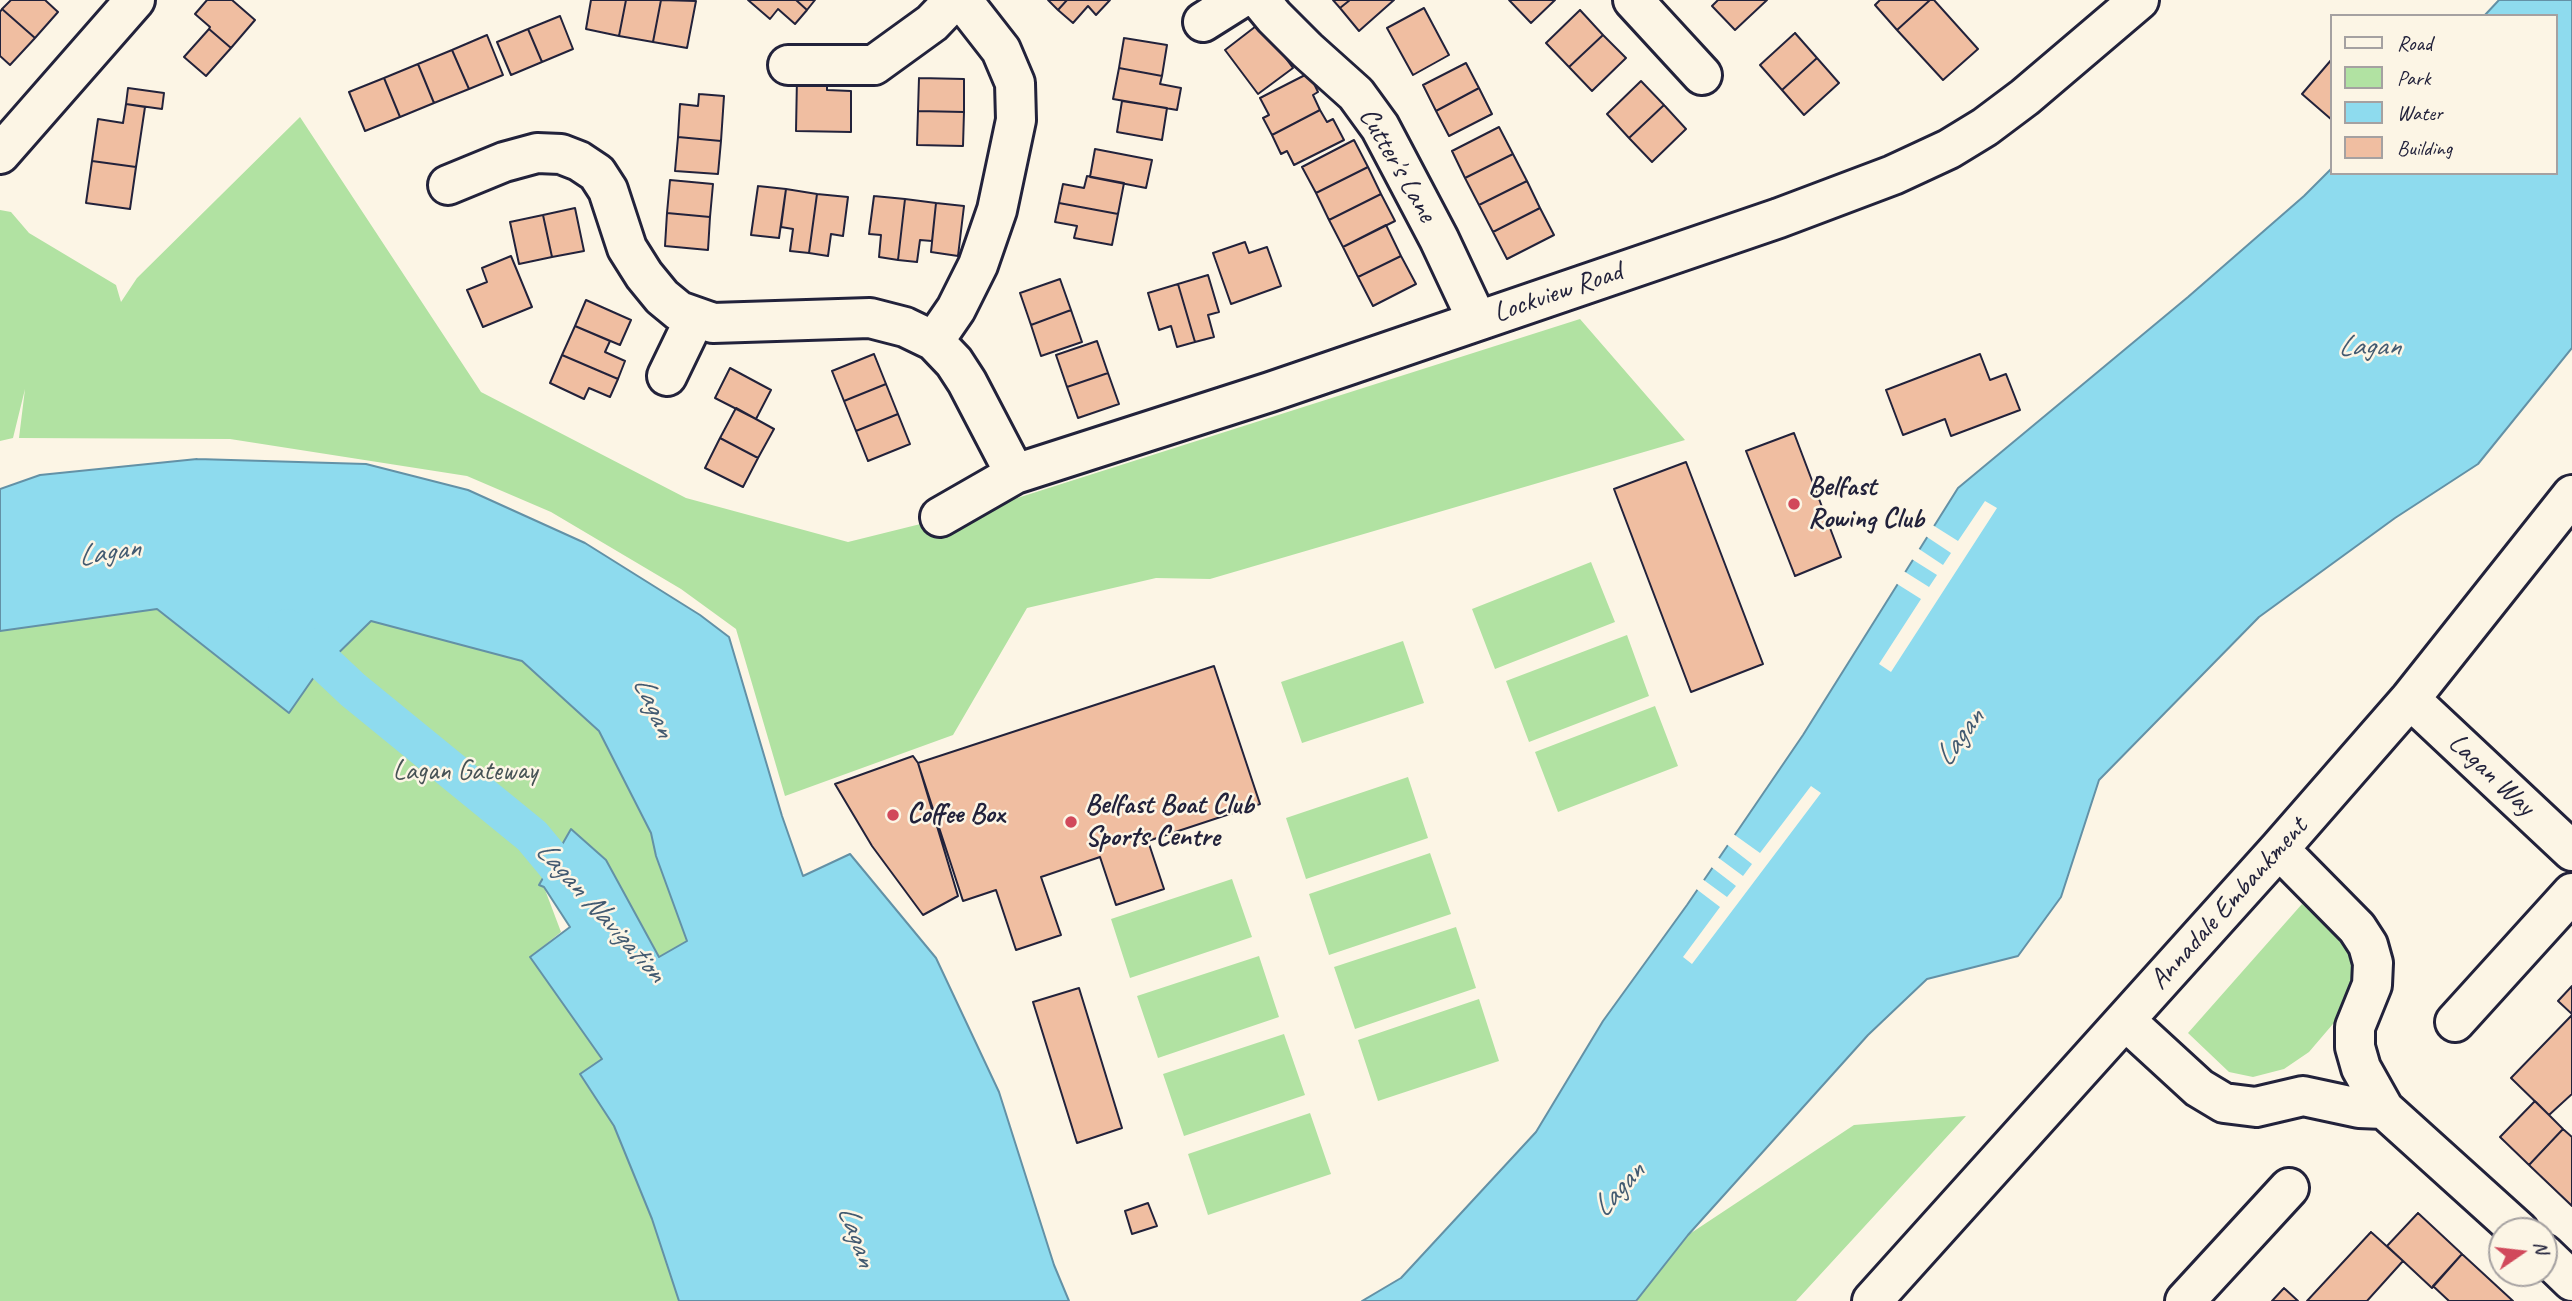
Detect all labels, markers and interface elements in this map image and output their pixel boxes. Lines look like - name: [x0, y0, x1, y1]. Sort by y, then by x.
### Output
- legend: [2330, 14, 2558, 175]
- text: Road: [2397, 30, 2432, 56]
- text: Park: [2397, 65, 2430, 91]
- text: Water: [2397, 100, 2443, 126]
- street label: Cutter's Lane: [1351, 102, 1443, 228]
- text: Building: [2397, 135, 2452, 161]
- street label: Lockview Road: [1489, 255, 1627, 331]
- water label: Lagan: [2338, 329, 2400, 365]
- place label: Belfast Rowing Club: [1808, 471, 1924, 537]
- marker: Belfast Rowing Club: [1786, 496, 1802, 512]
- water label: Lagan: [76, 530, 142, 576]
- water label: Lagan: [624, 671, 682, 743]
- water label: Lagan: [1927, 702, 1993, 774]
- street label: Lagan Way: [2441, 727, 2541, 823]
- park label: Lagan Gateway: [393, 755, 537, 789]
- place label: Belfast Boat Club Sports Centre: [1085, 789, 1254, 855]
- place label: Coffee Box: [907, 798, 1004, 832]
- marker: Coffee Box: [885, 807, 901, 823]
- street label: Annadale Embankment: [2143, 811, 2315, 997]
- marker: Belfast Boat Club Sports Centre: [1063, 814, 1079, 830]
- water label: Lagan Navigation: [527, 834, 673, 990]
- water label: Lagan: [1585, 1155, 1653, 1225]
- water label: Lagan: [828, 1201, 884, 1271]
- north arrow: [2488, 1217, 2558, 1287]
- text: N: [2528, 1239, 2555, 1256]

